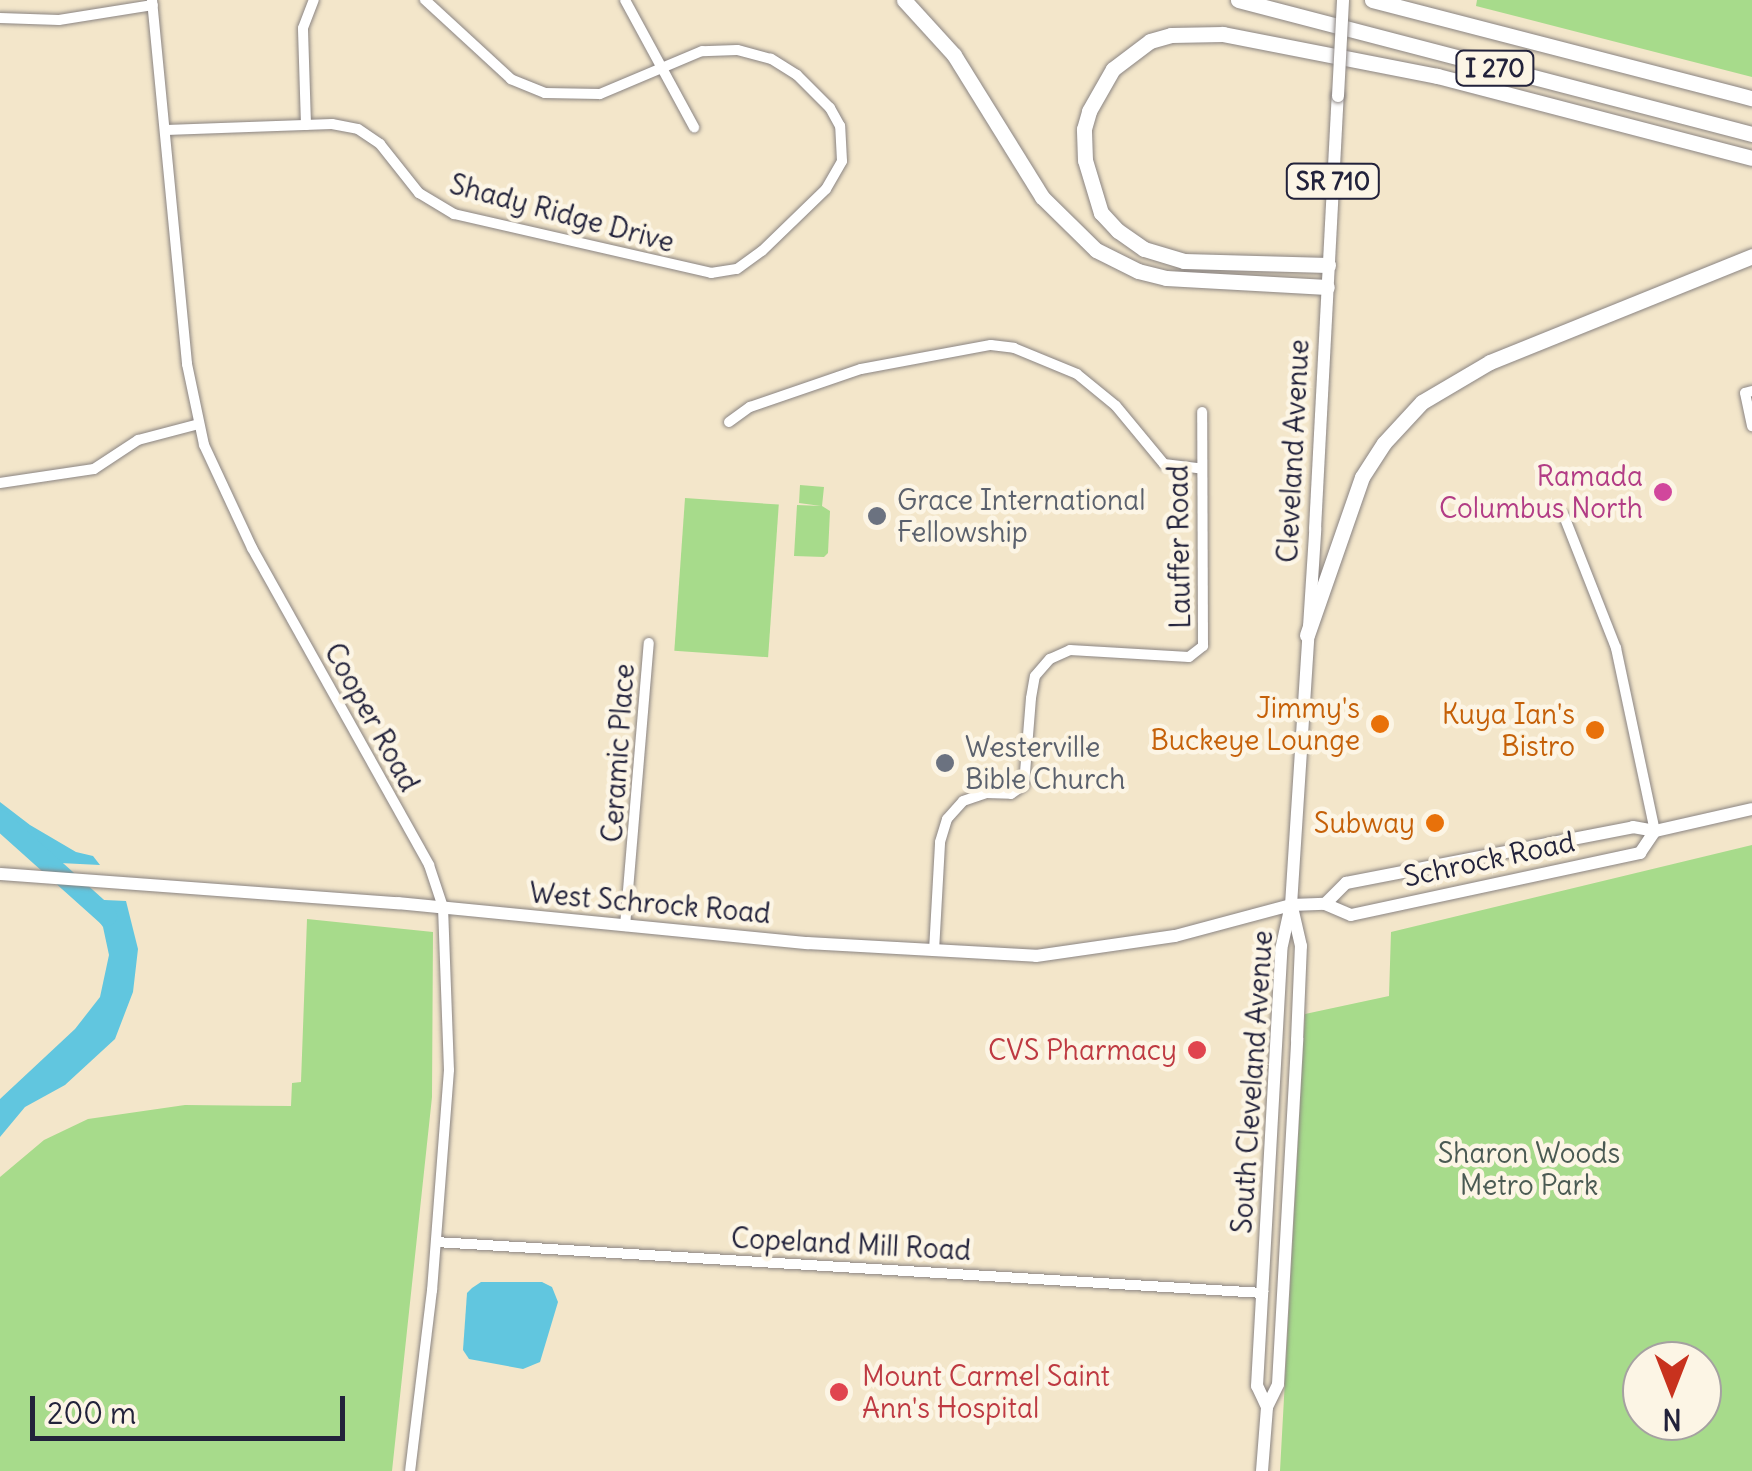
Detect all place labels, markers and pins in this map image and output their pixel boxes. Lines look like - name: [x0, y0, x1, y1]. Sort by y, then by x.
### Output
- place label: Ramada Columbus North: [1439, 459, 1643, 525]
- marker: Ramada Columbus North: [1652, 481, 1674, 503]
- place label: Grace International Fellowship: [897, 483, 1145, 549]
- marker: Grace International Fellowship: [866, 505, 888, 527]
- place label: Jimmy's Buckeye Lounge: [1150, 691, 1360, 757]
- place label: Kuya Ian's Bistro: [1442, 697, 1575, 763]
- marker: Jimmy's Buckeye Lounge: [1369, 713, 1391, 735]
- marker: Kuya Ian's Bistro: [1584, 719, 1606, 741]
- place label: Westerville Bible Church: [965, 730, 1125, 796]
- marker: Westerville Bible Church: [934, 752, 956, 774]
- place label: Subway: [1314, 806, 1415, 840]
- marker: Subway: [1424, 812, 1446, 834]
- place label: CVS Pharmacy: [988, 1033, 1177, 1067]
- marker: CVS Pharmacy: [1186, 1039, 1208, 1061]
- place label: Mount Carmel Saint Ann's Hospital: [862, 1359, 1110, 1425]
- marker: Mount Carmel Saint Ann's Hospital: [826, 1379, 852, 1405]

